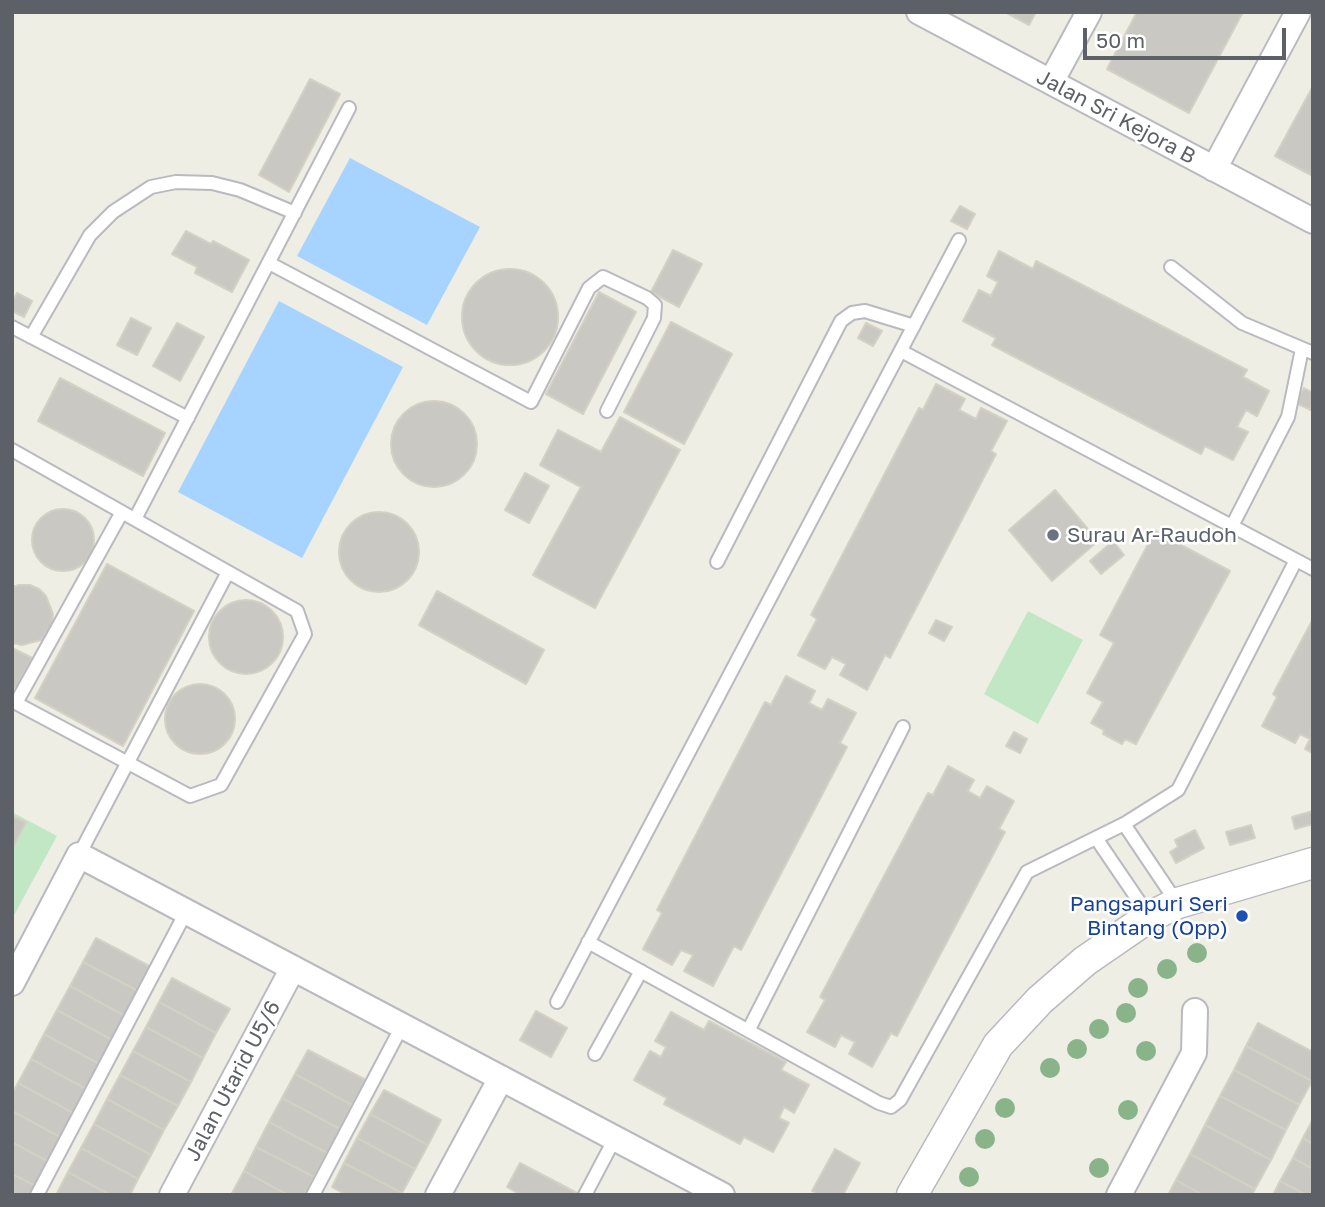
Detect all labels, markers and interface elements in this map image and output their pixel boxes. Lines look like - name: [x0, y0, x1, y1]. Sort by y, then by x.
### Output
- scale bar: [1087, 14, 1290, 58]
- text: 50 m: [1096, 27, 1145, 53]
- street label: Jalan Sri Kejora B: [1032, 64, 1200, 170]
- place label: Surau Ar-Raudoh: [1067, 522, 1237, 548]
- marker: Surau Ar-Raudoh: [1045, 527, 1061, 543]
- place label: Pangsapuri Seri Bintang (Opp): [1070, 891, 1228, 941]
- marker: Pangsapuri Seri Bintang (Opp): [1234, 908, 1250, 924]
- street label: Jalan Utarid U5/6: [180, 996, 286, 1166]

